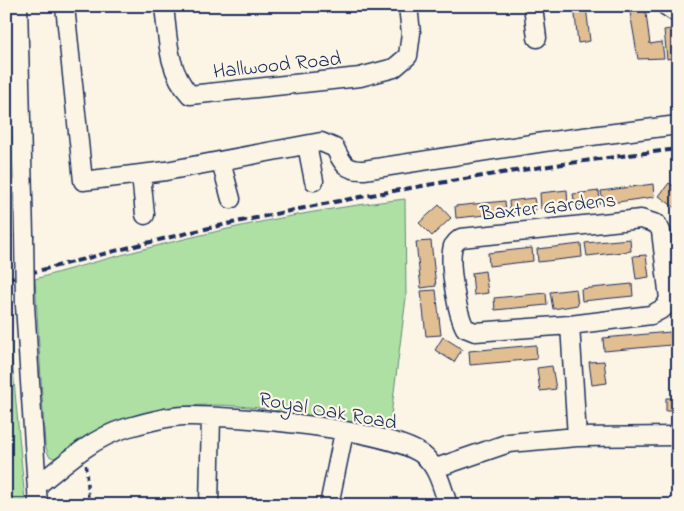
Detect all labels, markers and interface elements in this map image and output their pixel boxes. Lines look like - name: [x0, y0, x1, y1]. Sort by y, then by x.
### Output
- street label: Hallwood Road: [212, 44, 343, 88]
- street label: Baxter Gardens: [478, 186, 618, 230]
- street label: Royal Oak Road: [256, 385, 399, 441]

